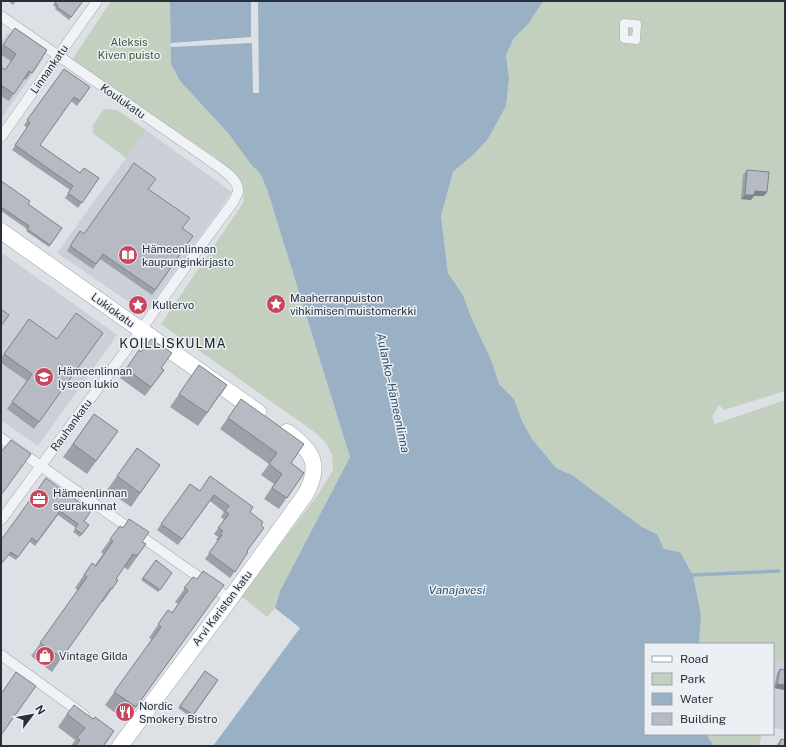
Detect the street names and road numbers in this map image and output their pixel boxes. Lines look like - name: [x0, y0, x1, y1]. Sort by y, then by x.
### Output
- street label: Linnankatu: [28, 42, 70, 96]
- street label: Koulukatu: [98, 81, 148, 121]
- street label: Lukiokatu: [89, 290, 137, 330]
- street label: Rauhankatu: [48, 397, 94, 453]
- street label: Arvi Kariston katu: [190, 568, 254, 648]

